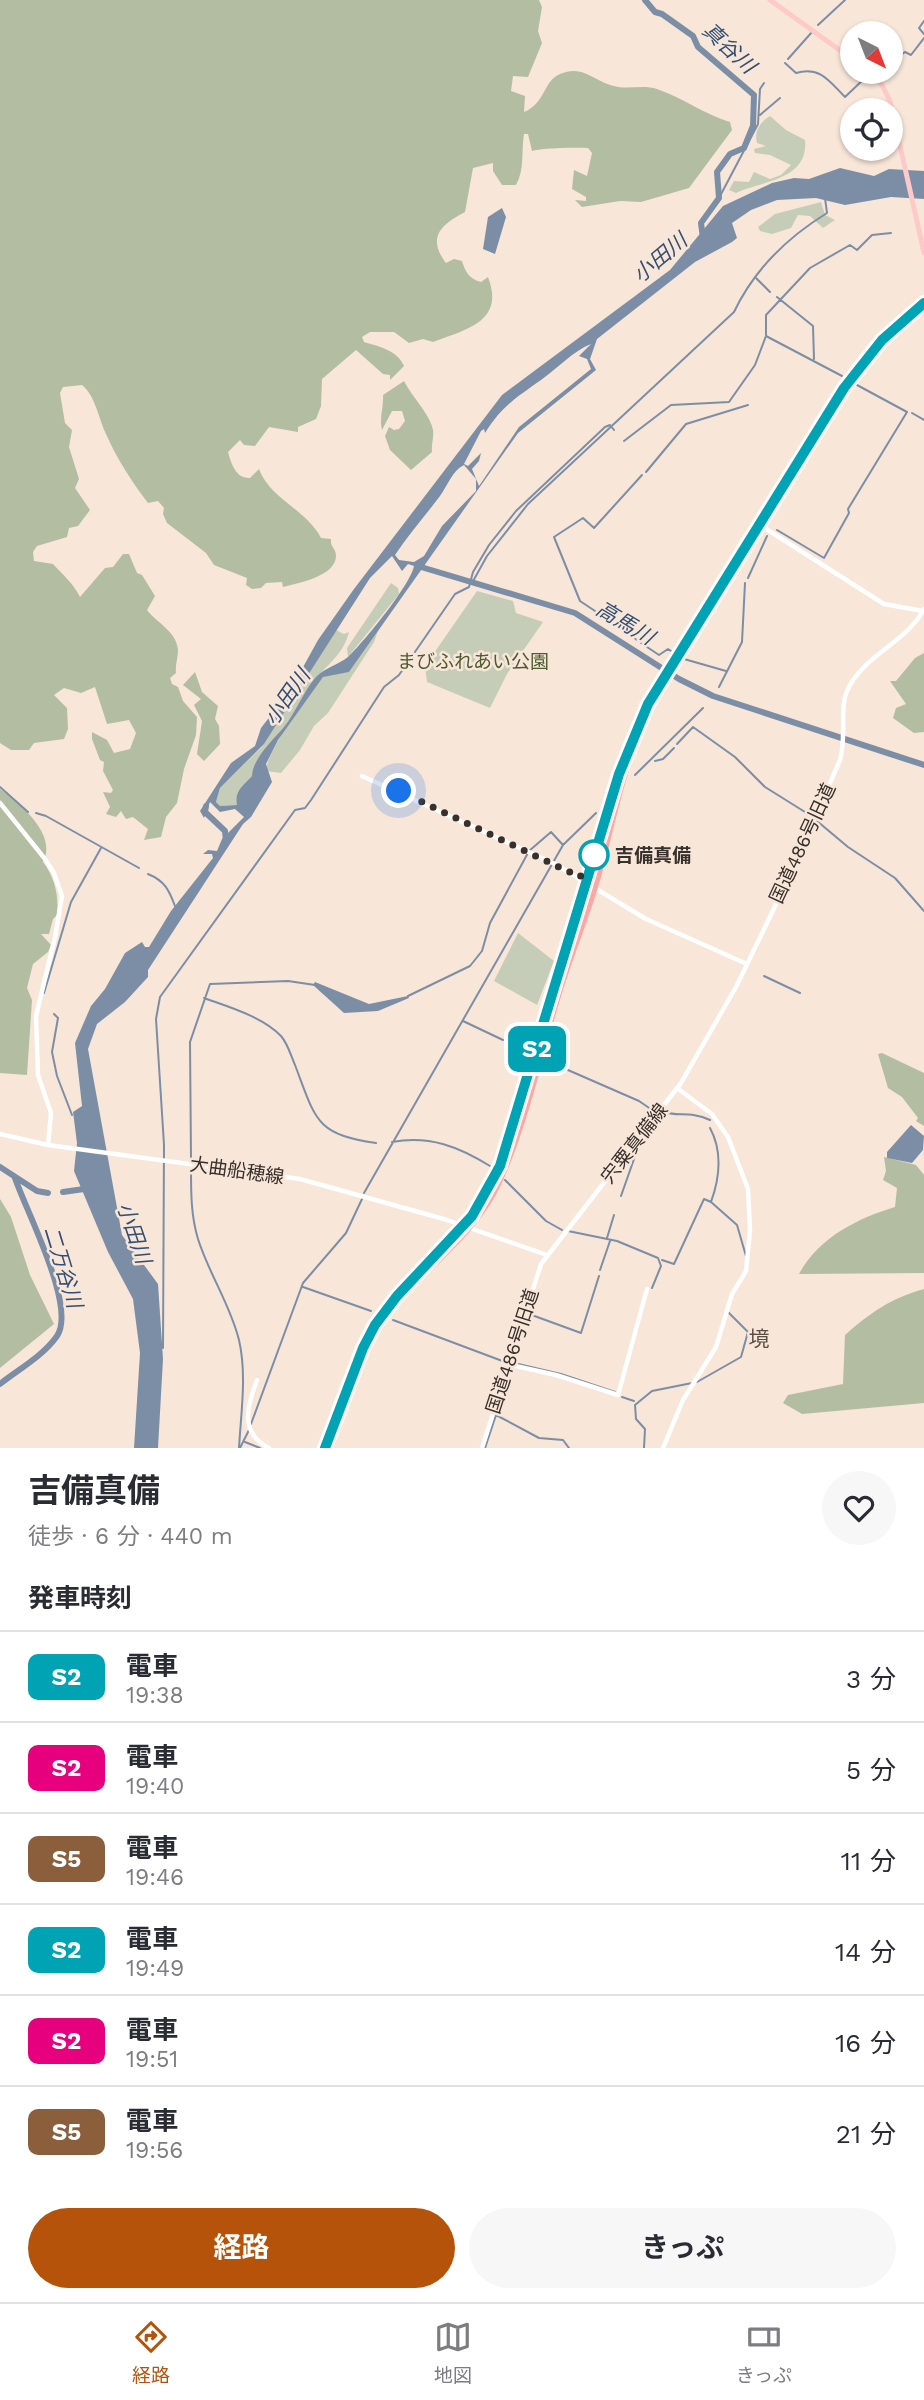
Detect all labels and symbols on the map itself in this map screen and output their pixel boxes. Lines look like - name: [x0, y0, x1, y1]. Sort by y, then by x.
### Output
- water label: 真谷川: [698, 17, 762, 80]
- north arrow: [840, 21, 903, 84]
- water label: 小田川: [628, 227, 693, 287]
- water label: 高馬川: [592, 596, 660, 651]
- park label: まびふれあい公園: [397, 650, 549, 673]
- water label: 小田川: [258, 662, 316, 730]
- your location: [381, 773, 416, 808]
- street label: 国道486号旧道: [765, 779, 840, 907]
- marker: 吉備真備: [579, 840, 609, 870]
- place label: 吉備真備: [615, 844, 691, 867]
- line badge: S2: [505, 1026, 568, 1072]
- street label: 宍粟真備線: [596, 1099, 673, 1188]
- street label: 大曲船穂線: [188, 1152, 286, 1188]
- water label: 小田川: [112, 1199, 157, 1269]
- water label: 二万谷川: [39, 1223, 88, 1313]
- street label: 国道486号旧道: [481, 1286, 543, 1416]
- district label: 境: [749, 1326, 770, 1351]

